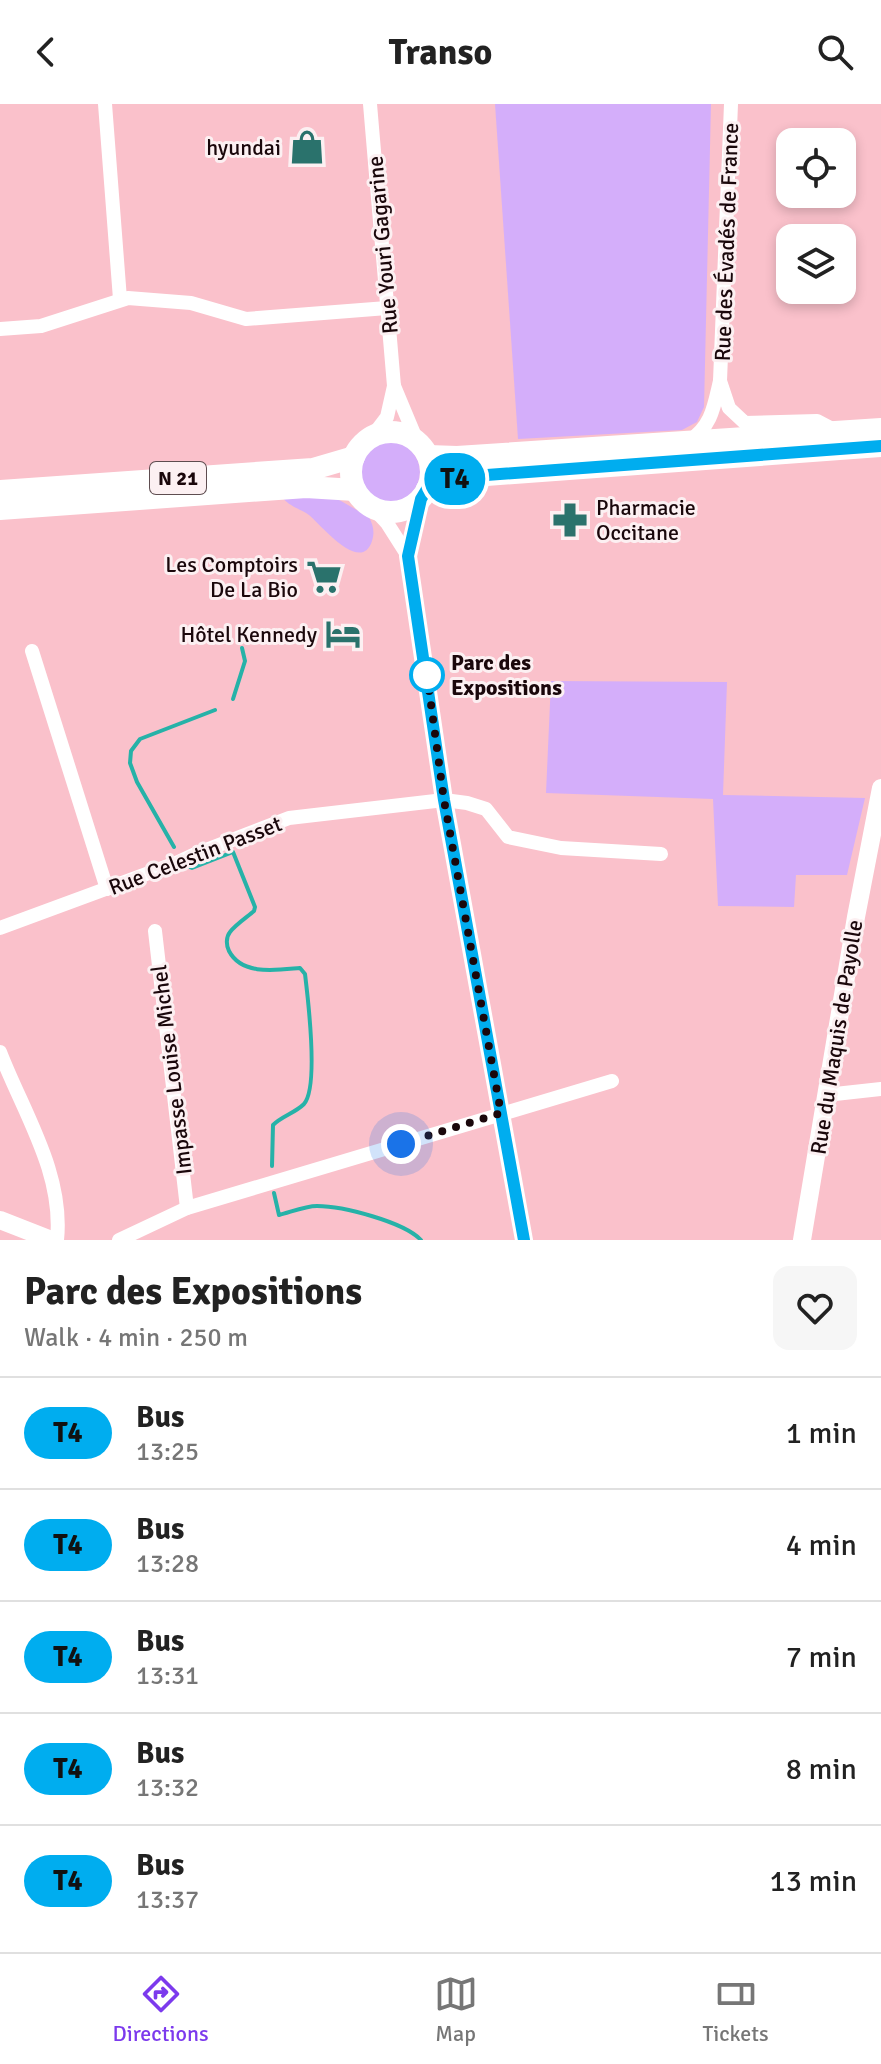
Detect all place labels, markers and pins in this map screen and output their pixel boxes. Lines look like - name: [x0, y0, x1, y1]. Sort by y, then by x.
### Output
- shop icon: hyundai: [288, 128, 326, 166]
- place label: hyundai: [206, 134, 281, 161]
- place label: Pharmacie Occitane: [596, 494, 696, 546]
- pharmacy icon: Pharmacie Occitane: [551, 501, 589, 539]
- place label: Les Comptoirs De La Bio: [165, 551, 298, 603]
- supermarket icon: Les Comptoirs De La Bio: [305, 558, 343, 596]
- hotel icon: Hôtel Kennedy: [324, 615, 362, 653]
- place label: Hôtel Kennedy: [180, 621, 318, 648]
- place label: Parc des Expositions: [451, 649, 562, 701]
- marker: Parc des Expositions: [410, 658, 444, 692]

